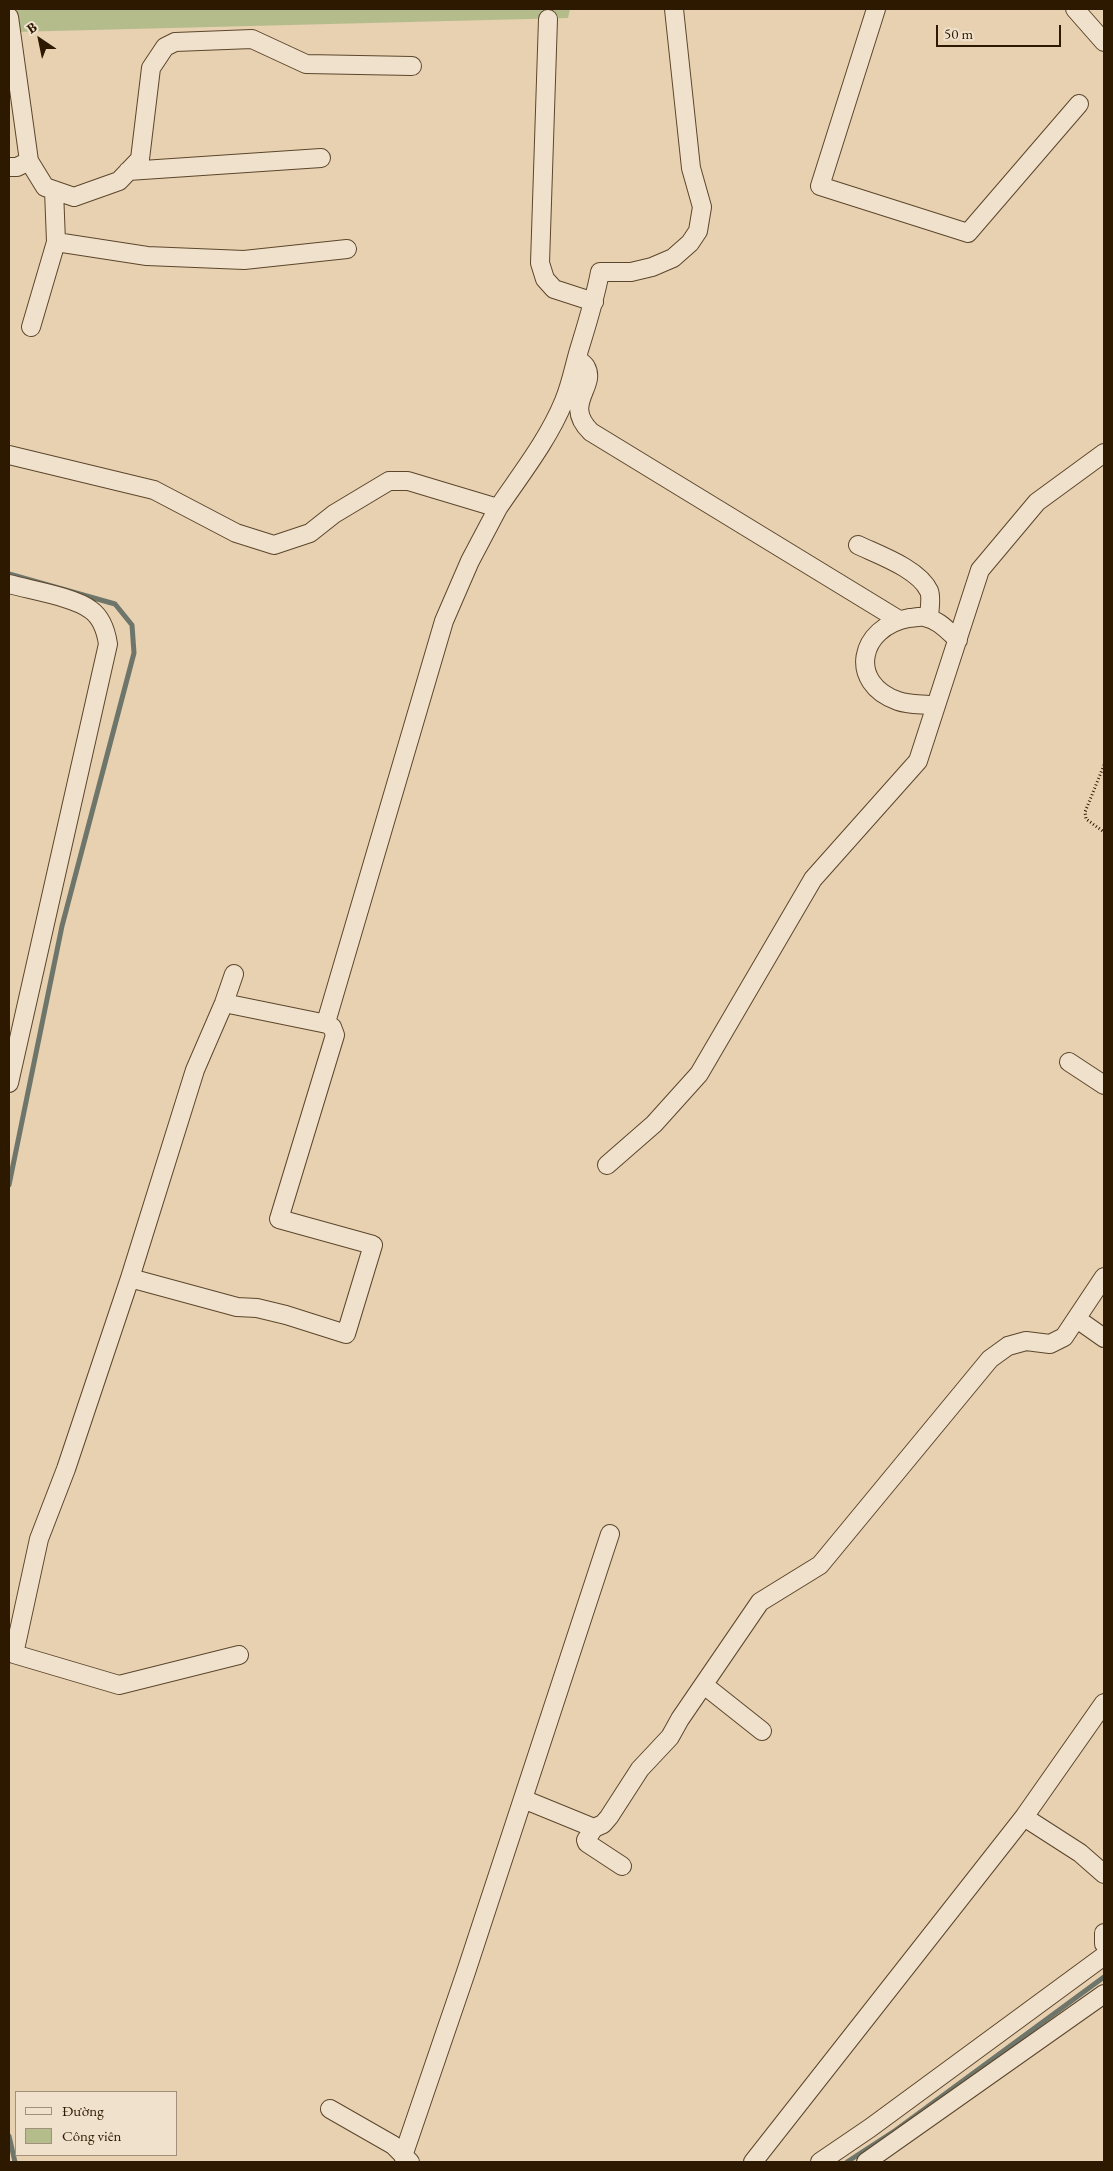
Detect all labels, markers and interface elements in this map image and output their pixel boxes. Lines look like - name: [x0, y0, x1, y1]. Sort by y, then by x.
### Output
- north arrow: [15, 15, 65, 65]
- scale bar: [938, 15, 1063, 47]
- text: B: [23, 18, 40, 37]
- text: 50 m: [944, 24, 973, 43]
- legend: [15, 2091, 178, 2156]
- text: Đường: [62, 2101, 104, 2120]
- text: Công viên: [62, 2126, 122, 2145]

